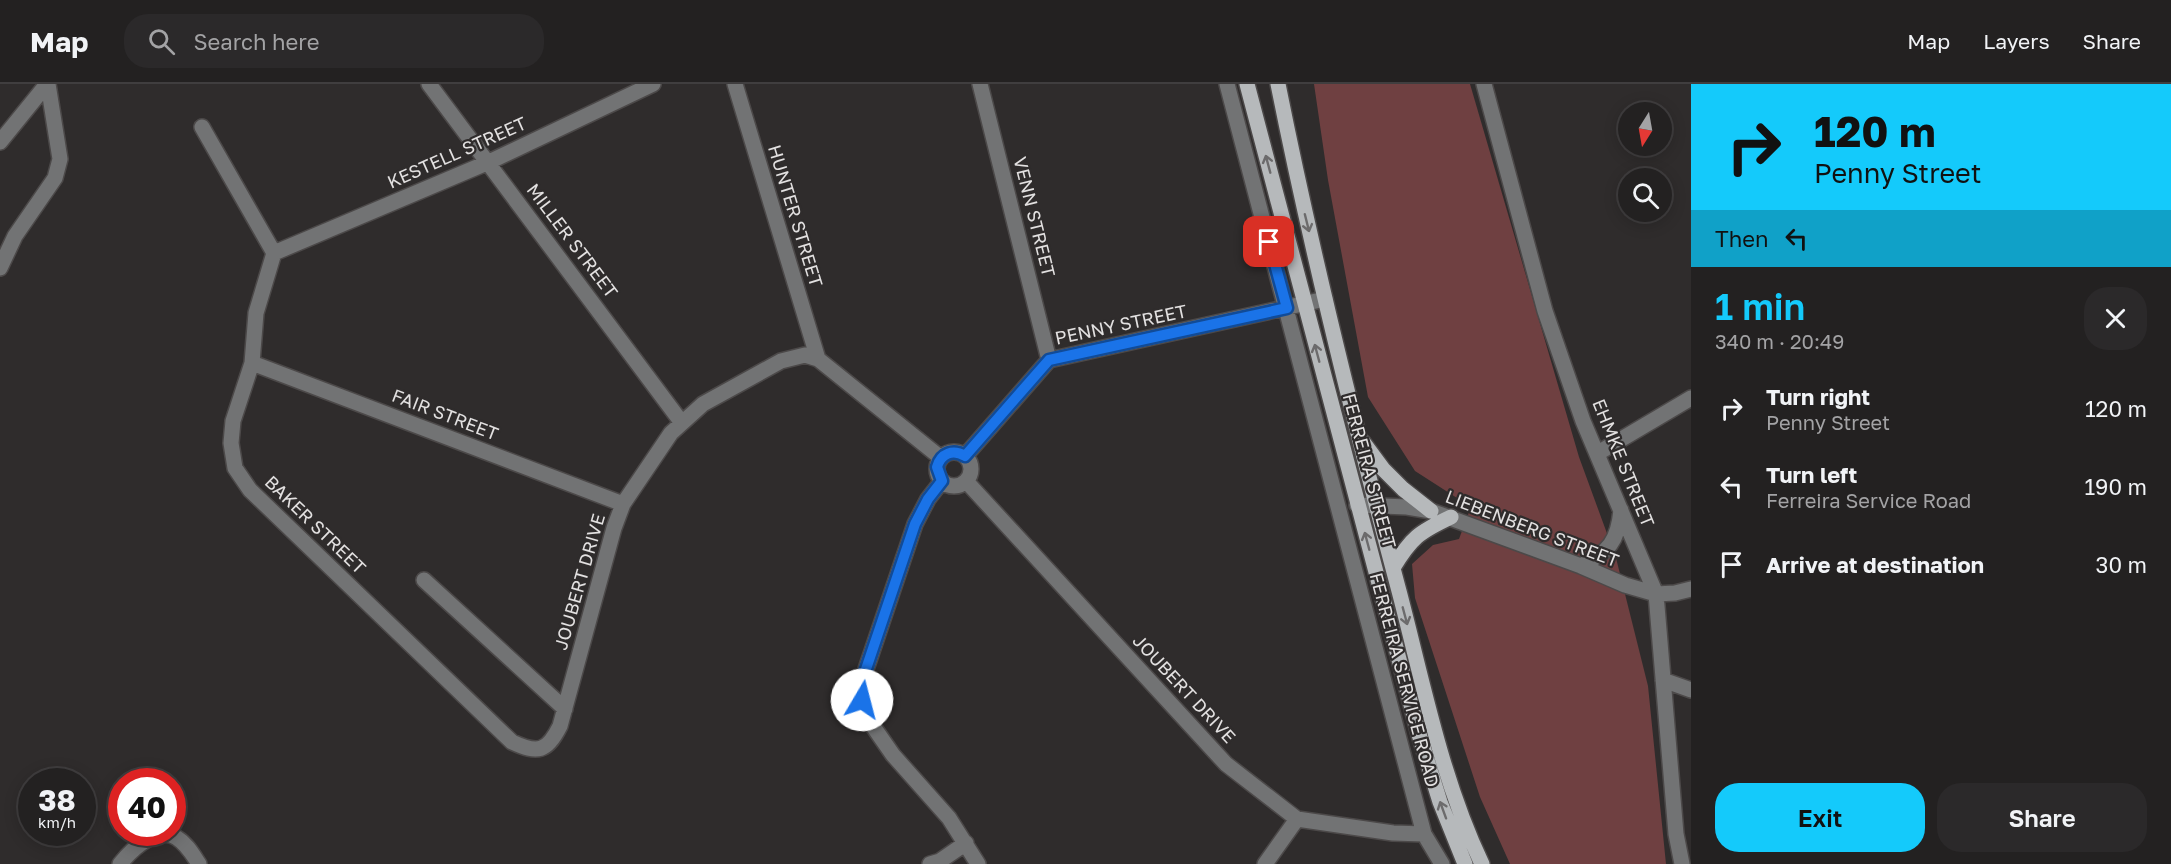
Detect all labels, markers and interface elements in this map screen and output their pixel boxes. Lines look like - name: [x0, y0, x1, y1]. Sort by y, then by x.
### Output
- search box: [124, 14, 544, 68]
- text: Map: [30, 25, 88, 58]
- icon: search: [145, 25, 178, 58]
- text: Search here: [193, 28, 319, 55]
- text: Map: [1907, 28, 1950, 54]
- text: Layers: [1983, 28, 2050, 54]
- text: Share: [2083, 28, 2141, 54]
- north arrow: [1618, 102, 1672, 156]
- map controls: [1618, 102, 1672, 222]
- text: 120 m: [1814, 106, 1936, 156]
- icon: right: [1715, 108, 1793, 186]
- street label: KESTELL STREET: [384, 112, 530, 193]
- street label: HUNTER STREET: [764, 142, 828, 289]
- street label: VENN STREET: [1009, 154, 1061, 279]
- one-way arrow: [1261, 155, 1273, 174]
- text: Penny Street: [1814, 157, 1982, 189]
- button: search: [1618, 168, 1672, 222]
- street label: MILLER STREET: [523, 179, 623, 302]
- one-way arrow: [1302, 214, 1314, 233]
- pin: [1243, 216, 1294, 267]
- icon: left: [1780, 222, 1813, 255]
- icon: arrive: [1252, 225, 1285, 258]
- text: Then: [1715, 225, 1768, 252]
- text: 1 min: [1715, 285, 1805, 328]
- button: close: [2084, 287, 2147, 350]
- street label: PENNY STREET: [1053, 299, 1189, 349]
- text: 340 m · 20:49: [1715, 329, 1844, 353]
- one-way arrow: [1311, 344, 1322, 363]
- text: Turn right: [1766, 383, 1870, 410]
- street label: FAIR STREET: [389, 384, 502, 444]
- street label: FERREIRA STREET: [1339, 391, 1401, 551]
- icon: right: [1715, 392, 1748, 425]
- street label: EHMKE STREET: [1588, 395, 1660, 530]
- text: 120 m: [2085, 395, 2147, 422]
- text: Penny Street: [1766, 410, 1890, 434]
- text: Turn left: [1766, 461, 1857, 488]
- icon: left: [1715, 470, 1748, 503]
- street label: BAKER STREET: [261, 471, 371, 578]
- text: 190 m: [2084, 473, 2147, 500]
- street label: LIEBENBERG STREET: [1442, 485, 1622, 571]
- text: Ferreira Service Road: [1766, 488, 1971, 512]
- street label: JOUBERT DRIVE: [549, 511, 609, 652]
- one-way arrow: [1361, 532, 1372, 551]
- icon: arrive: [1715, 548, 1748, 581]
- text: Arrive at destination: [1766, 551, 1984, 578]
- text: 30 m: [2096, 551, 2147, 578]
- street label: FERREIRA SERVICE ROAD: [1366, 570, 1444, 789]
- one-way arrow: [1400, 606, 1412, 625]
- street label: JOUBERT DRIVE: [1129, 629, 1241, 747]
- position arrow: [830, 668, 894, 732]
- speed limit sign: 40: [108, 768, 186, 846]
- text: 38: [38, 782, 76, 818]
- button: Exit: [1715, 783, 1925, 852]
- button: Share: [1937, 783, 2147, 852]
- one-way arrow: [1437, 801, 1448, 820]
- text: km/h: [38, 813, 76, 831]

